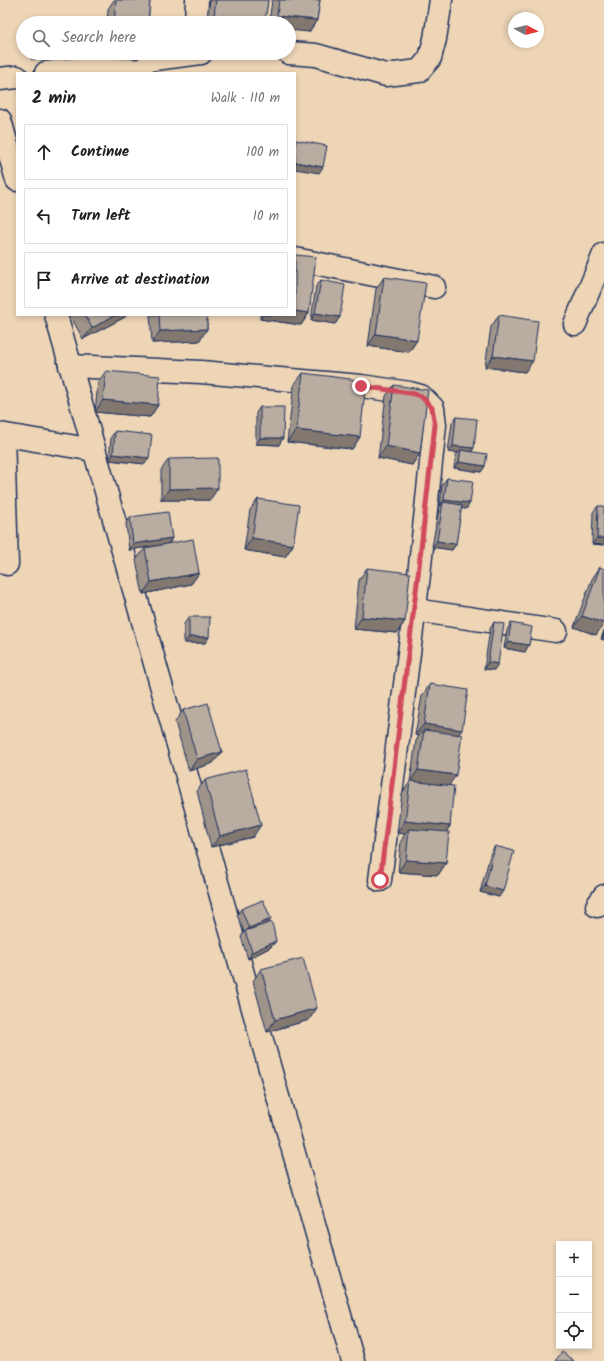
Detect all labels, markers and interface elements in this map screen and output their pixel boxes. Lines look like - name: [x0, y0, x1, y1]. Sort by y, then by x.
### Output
- north arrow: [508, 12, 544, 48]
- search box: [16, 16, 296, 60]
- text: Search here: [62, 26, 136, 50]
- icon: search: [30, 27, 52, 49]
- text: 2 min: [32, 85, 76, 112]
- text: Walk · 110 m: [211, 88, 280, 109]
- text: Continue: [71, 140, 129, 164]
- icon: ahead: [33, 141, 55, 163]
- text: 100 m: [246, 142, 279, 163]
- text: Turn left: [71, 204, 131, 228]
- icon: left: [33, 205, 55, 227]
- text: 10 m: [253, 206, 279, 227]
- text: Arrive at destination: [71, 268, 210, 292]
- icon: arrive: [33, 269, 55, 291]
- route end: [352, 377, 370, 395]
- route start: [371, 871, 389, 889]
- map controls: [556, 1241, 592, 1349]
- button: +: [556, 1241, 592, 1277]
- button: −: [556, 1277, 592, 1313]
- button: locate: [556, 1313, 592, 1349]

